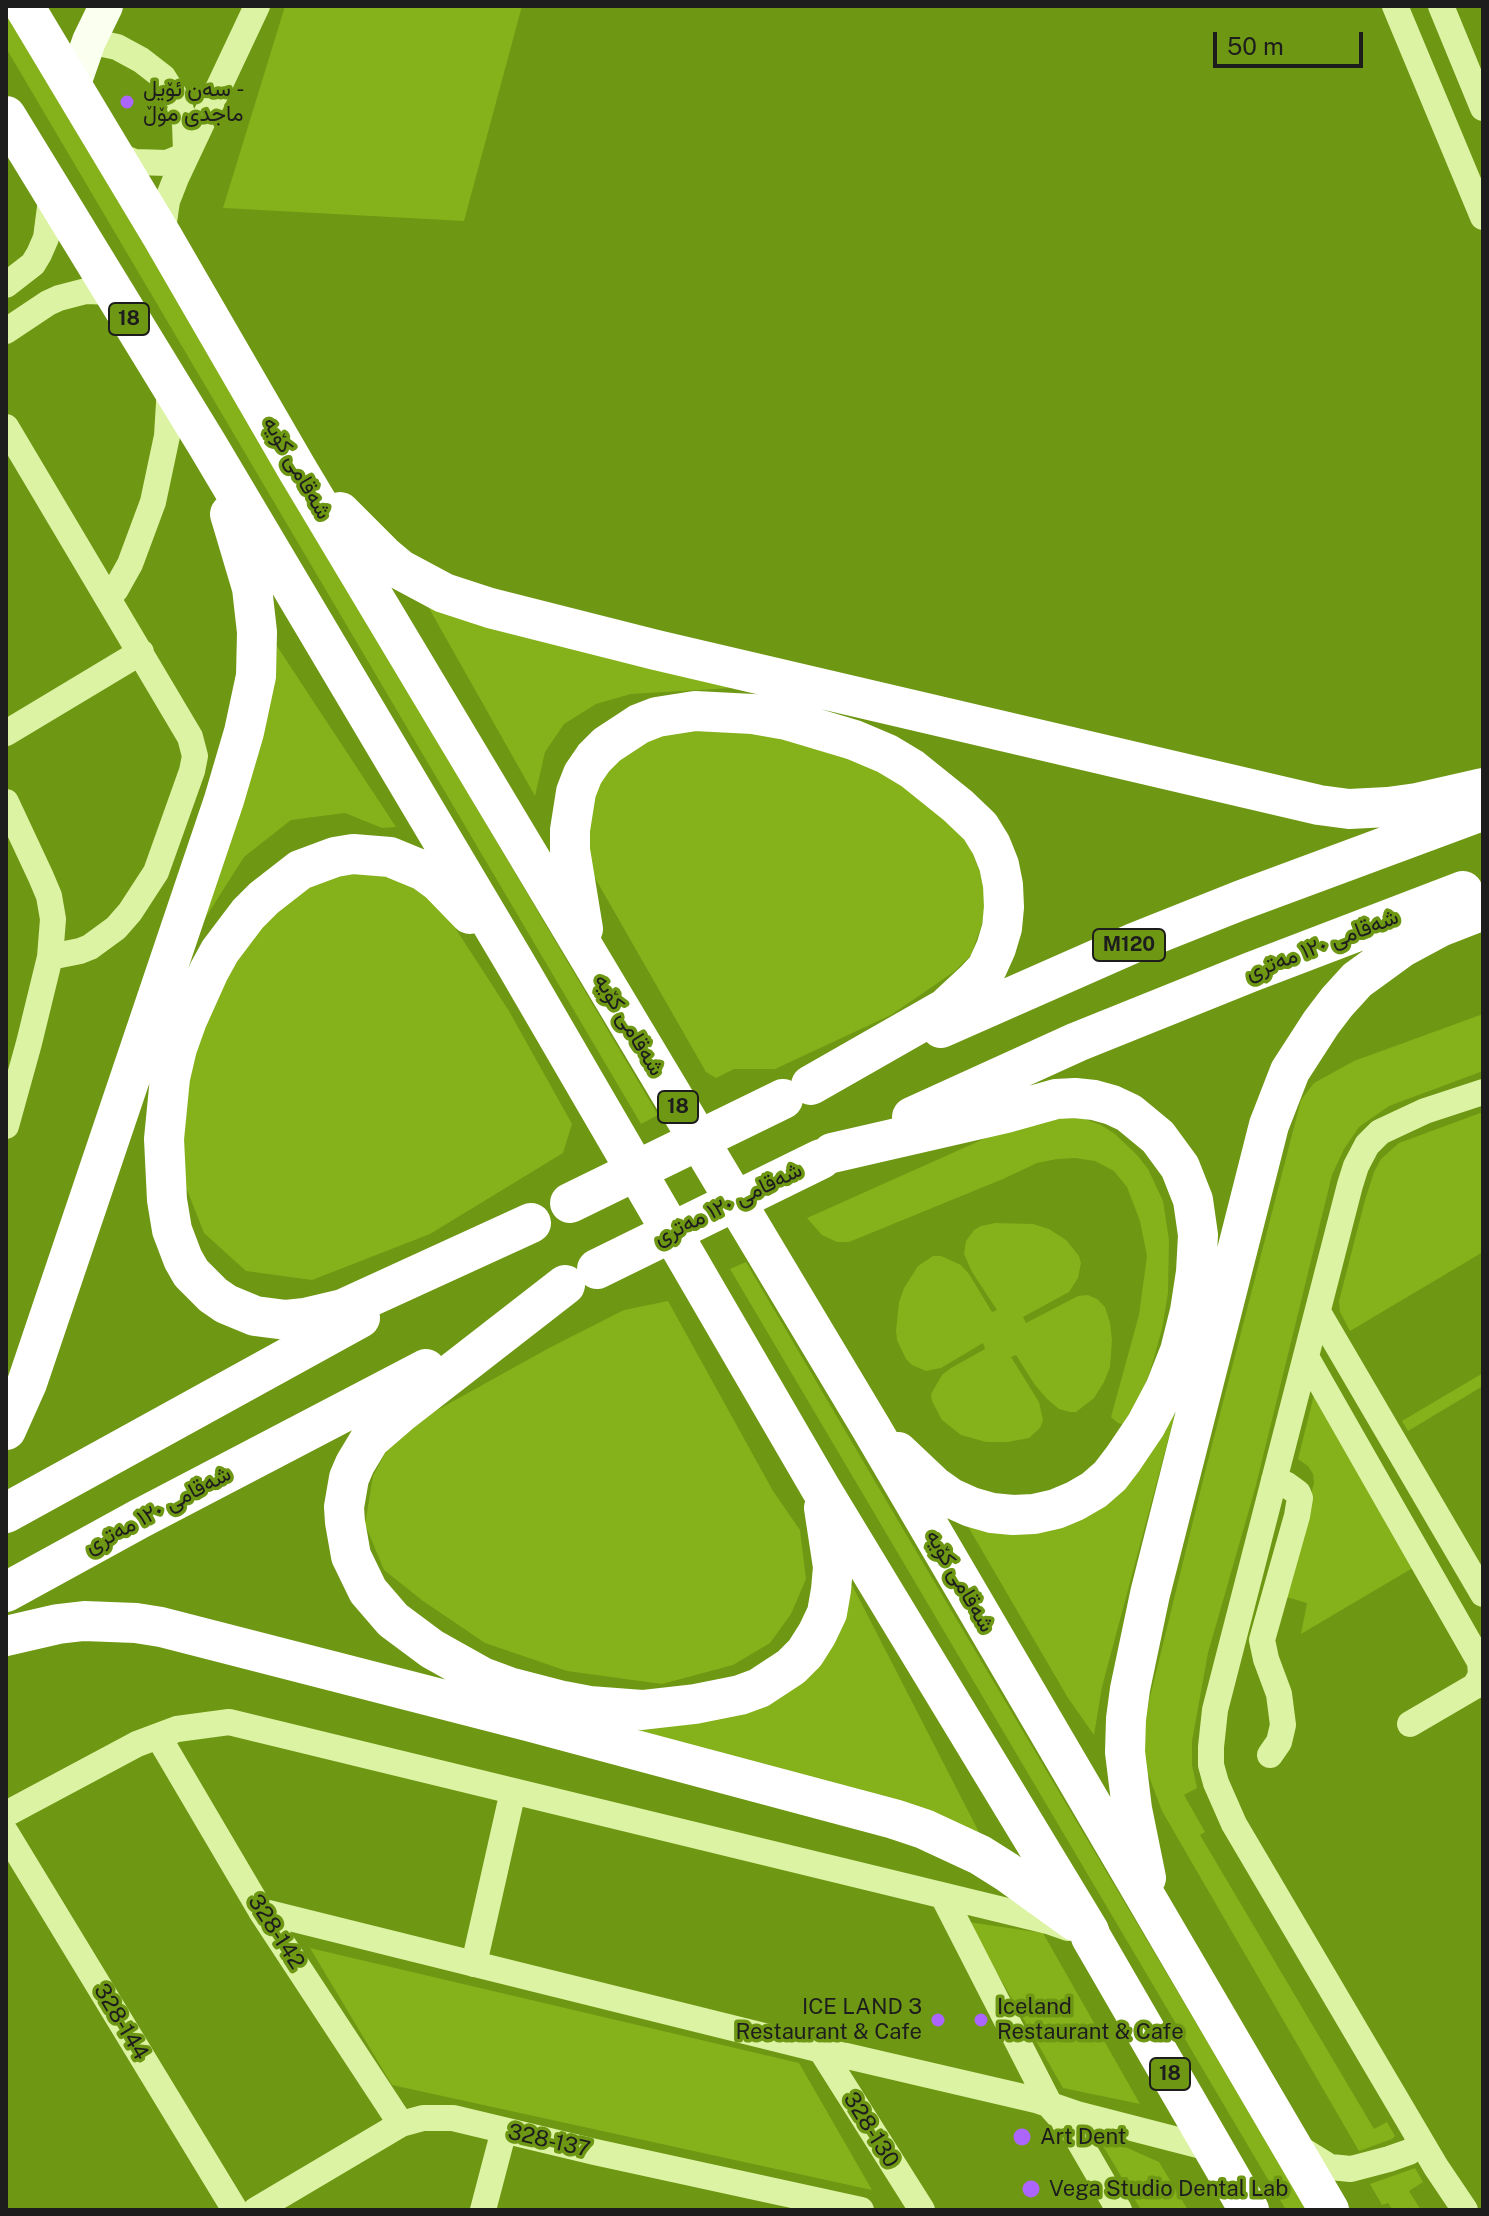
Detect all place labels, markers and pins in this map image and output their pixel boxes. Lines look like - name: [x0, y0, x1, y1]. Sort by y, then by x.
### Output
- place label: سەن ئۆیل - ماجدی مۆڵ: [143, 76, 245, 128]
- marker: سەن ئۆیل - ماجدی مۆڵ: [118, 93, 136, 111]
- place label: ICE LAND 3 Restaurant & Cafe: [735, 1994, 922, 2046]
- place label: Iceland Restaurant & Cafe: [997, 1994, 1184, 2046]
- marker: ICE LAND 3 Restaurant & Cafe: [929, 2011, 947, 2029]
- marker: Iceland Restaurant & Cafe: [972, 2011, 990, 2029]
- place label: Art Dent: [1040, 2124, 1126, 2150]
- marker: Art Dent: [1011, 2126, 1033, 2148]
- place label: Vega Studio Dental Lab: [1049, 2176, 1288, 2202]
- marker: Vega Studio Dental Lab: [1020, 2178, 1042, 2200]

